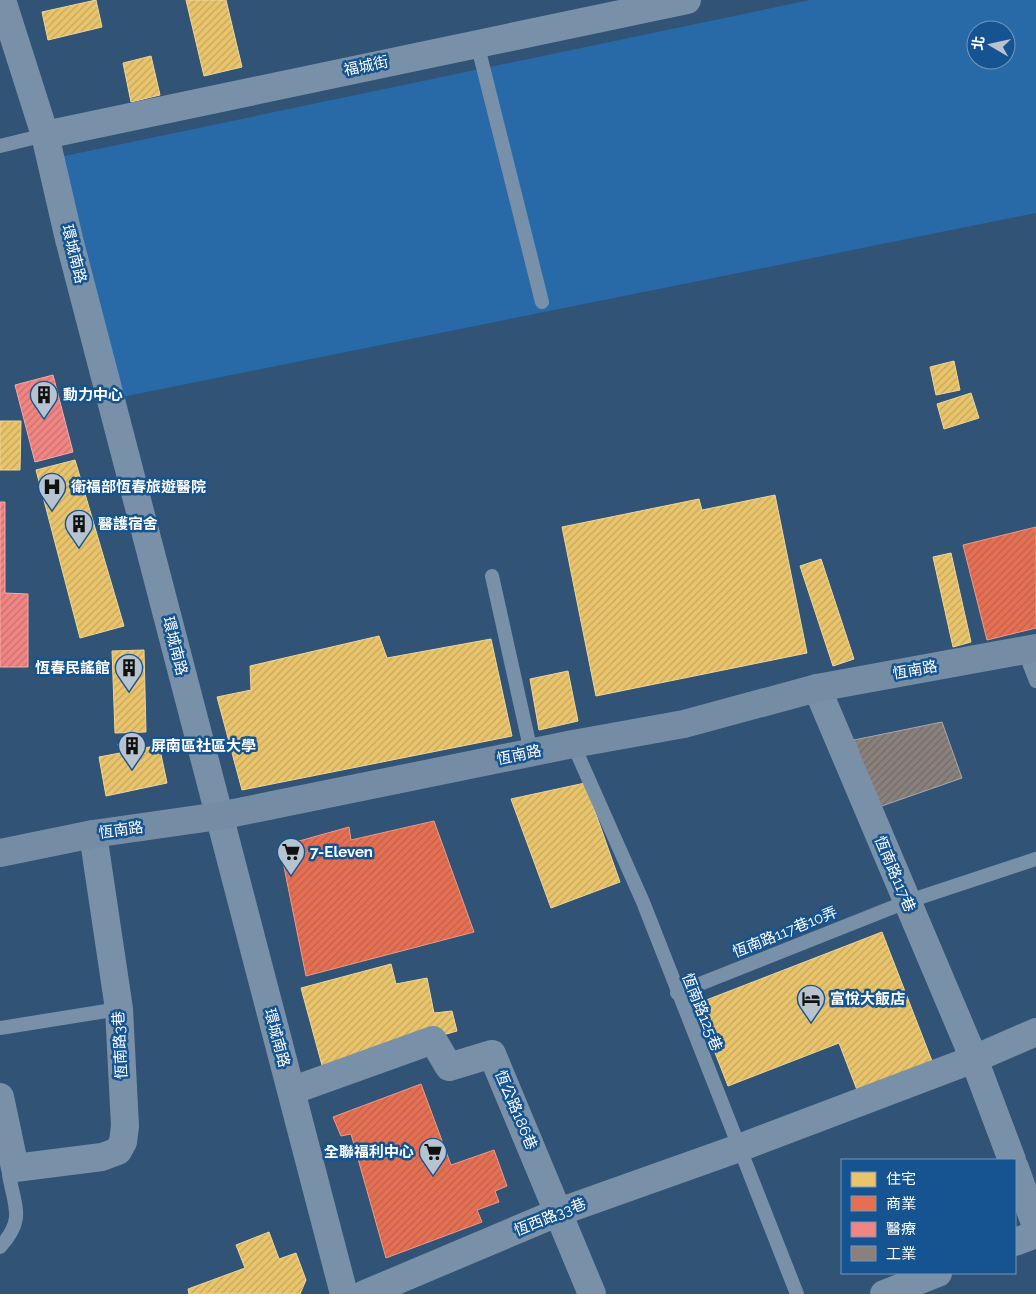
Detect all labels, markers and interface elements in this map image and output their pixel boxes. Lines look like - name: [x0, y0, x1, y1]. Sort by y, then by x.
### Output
- north arrow: [966, 20, 1016, 70]
- text: 北: [969, 35, 987, 51]
- street label: 福城街: [342, 53, 390, 79]
- street label: 環城南路: [58, 223, 90, 285]
- building icon: 動力中心: [29, 380, 59, 419]
- place label: 動力中心: [63, 386, 123, 404]
- hospital icon: 衛福部恆春旅遊醫院: [37, 472, 67, 511]
- place label: 衛福部恆春旅遊醫院: [71, 478, 206, 496]
- building icon: 醫護宿舍: [64, 509, 94, 548]
- place label: 醫護宿舍: [98, 515, 158, 533]
- street label: 環城南路: [159, 615, 191, 677]
- building icon: 恆春民謠館: [114, 653, 144, 692]
- street label: 恆南路: [891, 657, 939, 683]
- place label: 恆春民謠館: [35, 659, 110, 677]
- building icon: 屏南區社區大學: [117, 731, 147, 770]
- place label: 屏南區社區大學: [151, 737, 256, 755]
- street label: 恆南路: [495, 742, 543, 768]
- street label: 恆南路: [97, 818, 145, 842]
- street label: 恆南路117巷: [871, 833, 919, 915]
- supermarket icon: 7-Eleven: [276, 837, 306, 876]
- place label: 7-Eleven: [310, 843, 373, 861]
- street label: 恆南路117巷10弄: [730, 903, 840, 961]
- street label: 恆南路125巷: [678, 970, 726, 1054]
- hotel icon: 富悅大飯店: [796, 984, 826, 1023]
- place label: 富悅大飯店: [830, 990, 905, 1008]
- street label: 環城南路: [261, 1007, 293, 1069]
- street label: 恆南路3巷: [109, 1011, 131, 1079]
- street label: 恆公路186巷: [491, 1068, 541, 1152]
- supermarket icon: 全聯福利中心: [418, 1137, 448, 1176]
- place label: 全聯福利中心: [324, 1143, 414, 1161]
- legend: [841, 1159, 1016, 1274]
- text: 住宅: [886, 1170, 916, 1188]
- street label: 恆西路33巷: [511, 1194, 589, 1240]
- text: 商業: [886, 1195, 916, 1213]
- text: 醫療: [886, 1220, 916, 1238]
- text: 工業: [886, 1245, 916, 1263]

